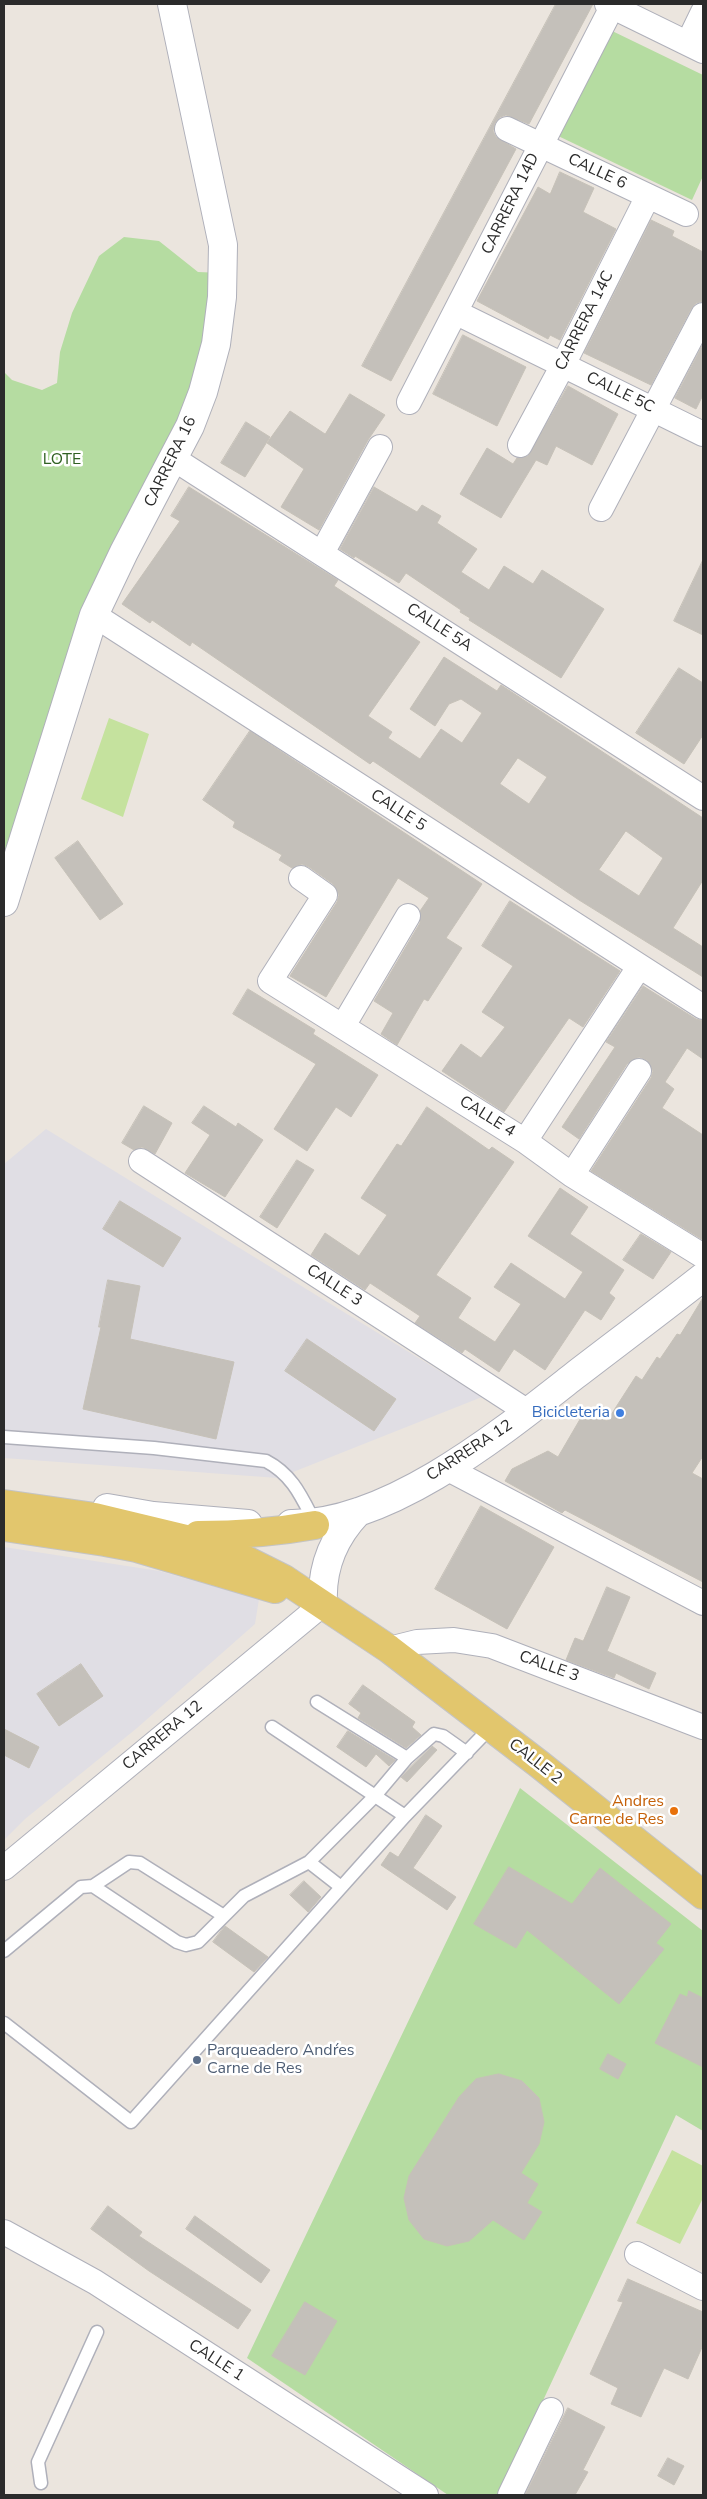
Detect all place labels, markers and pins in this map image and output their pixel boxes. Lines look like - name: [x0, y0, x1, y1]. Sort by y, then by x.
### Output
- place label: Bicicleteria: [532, 1403, 610, 1423]
- marker: Bicicleteria: [614, 1407, 626, 1419]
- place label: Andres Carne de Res: [569, 1792, 664, 1830]
- marker: Andres Carne de Res: [668, 1805, 680, 1817]
- place label: Parqueadero Andŕes Carne de Res: [207, 2041, 355, 2079]
- marker: Parqueadero Andŕes Carne de Res: [191, 2054, 203, 2066]

